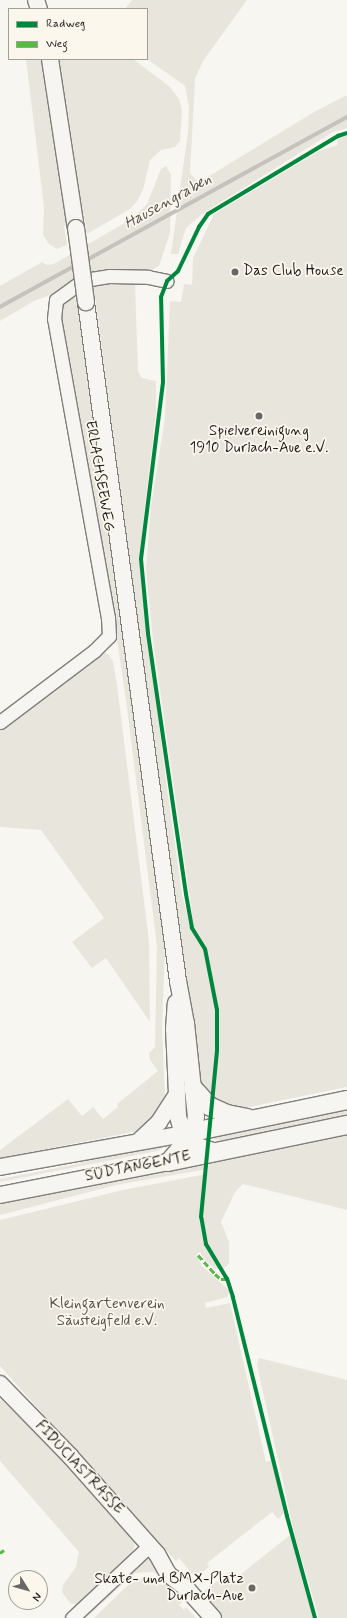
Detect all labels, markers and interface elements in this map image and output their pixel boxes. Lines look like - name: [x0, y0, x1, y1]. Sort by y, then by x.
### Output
- legend: [8, 8, 148, 60]
- text: Radweg: [46, 16, 85, 32]
- text: Weg: [46, 36, 68, 52]
- water label: Hausengraben: [121, 170, 215, 234]
- place label: Das Club House: [243, 263, 341, 281]
- marker: Das Club House: [230, 267, 240, 277]
- marker: Spielvereinigung 1910 Durlach-Aue e.V.: [254, 411, 264, 421]
- street label: ERLACHSEEWEG: [80, 419, 118, 533]
- place label: Spielvereinigung 1910 Durlach-Aue e.V.: [190, 422, 328, 457]
- street label: SÜDTANGENTE: [84, 1148, 192, 1186]
- park label: Kleingartenverein Säusteigfeld e.V.: [49, 1295, 165, 1330]
- street label: FIDUCIASTRASSE: [31, 1417, 127, 1519]
- north arrow: [8, 1570, 48, 1610]
- place label: Skate- und BMX-Platz Durlach-Aue: [96, 1570, 244, 1605]
- marker: Skate- und BMX-Platz Durlach-Aue: [247, 1583, 257, 1593]
- text: N: [29, 1589, 45, 1604]

